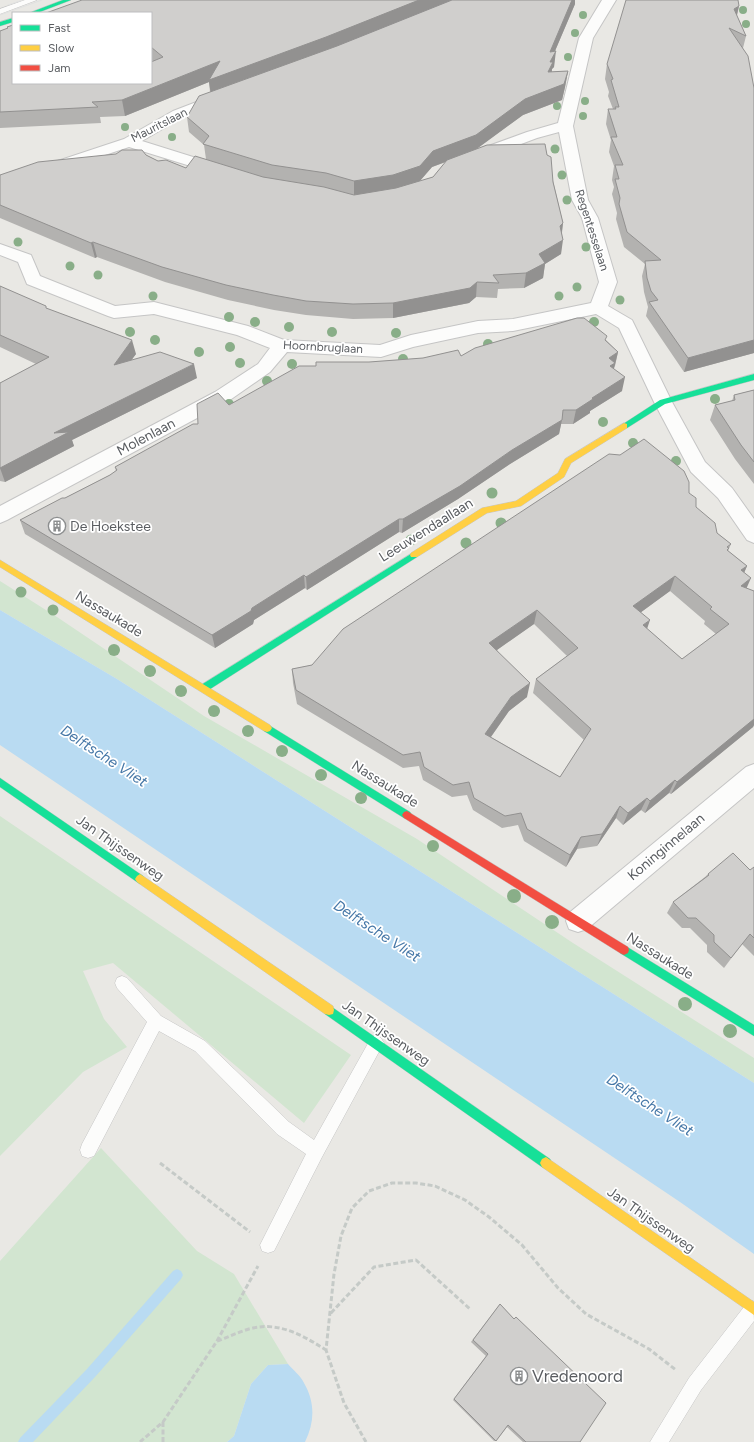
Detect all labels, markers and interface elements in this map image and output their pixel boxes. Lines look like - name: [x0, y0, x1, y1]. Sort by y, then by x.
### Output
- legend: [12, 12, 152, 84]
- text: Fast: [48, 21, 71, 35]
- text: Slow: [48, 41, 75, 55]
- text: Jam: [48, 61, 71, 75]
- street label: Mauritslaan: [128, 105, 190, 145]
- street label: Regentesselaan: [572, 188, 612, 273]
- street label: Hoornbruglaan: [283, 338, 364, 356]
- street label: Molenlaan: [114, 414, 178, 459]
- street label: Leeuwendaallaan: [376, 494, 476, 566]
- building icon: De Hoekstee: [47, 516, 67, 536]
- place label: De Hoekstee: [70, 518, 151, 535]
- street label: Nassaukade: [72, 587, 146, 641]
- water label: Delftsche Vliet: [57, 721, 151, 791]
- street label: Nassaukade: [348, 757, 422, 811]
- street label: Koninginnelaan: [624, 810, 708, 884]
- street label: Jan Thijssenweg: [73, 811, 167, 885]
- water label: Delftsche Vliet: [330, 896, 424, 966]
- street label: Nassaukade: [623, 929, 697, 983]
- street label: Jan Thijssenweg: [339, 996, 433, 1070]
- water label: Delftsche Vliet: [603, 1070, 697, 1140]
- street label: Jan Thijssenweg: [604, 1183, 698, 1257]
- building icon: Vredenoord: [509, 1366, 529, 1386]
- place label: Vredenoord: [532, 1366, 623, 1386]

